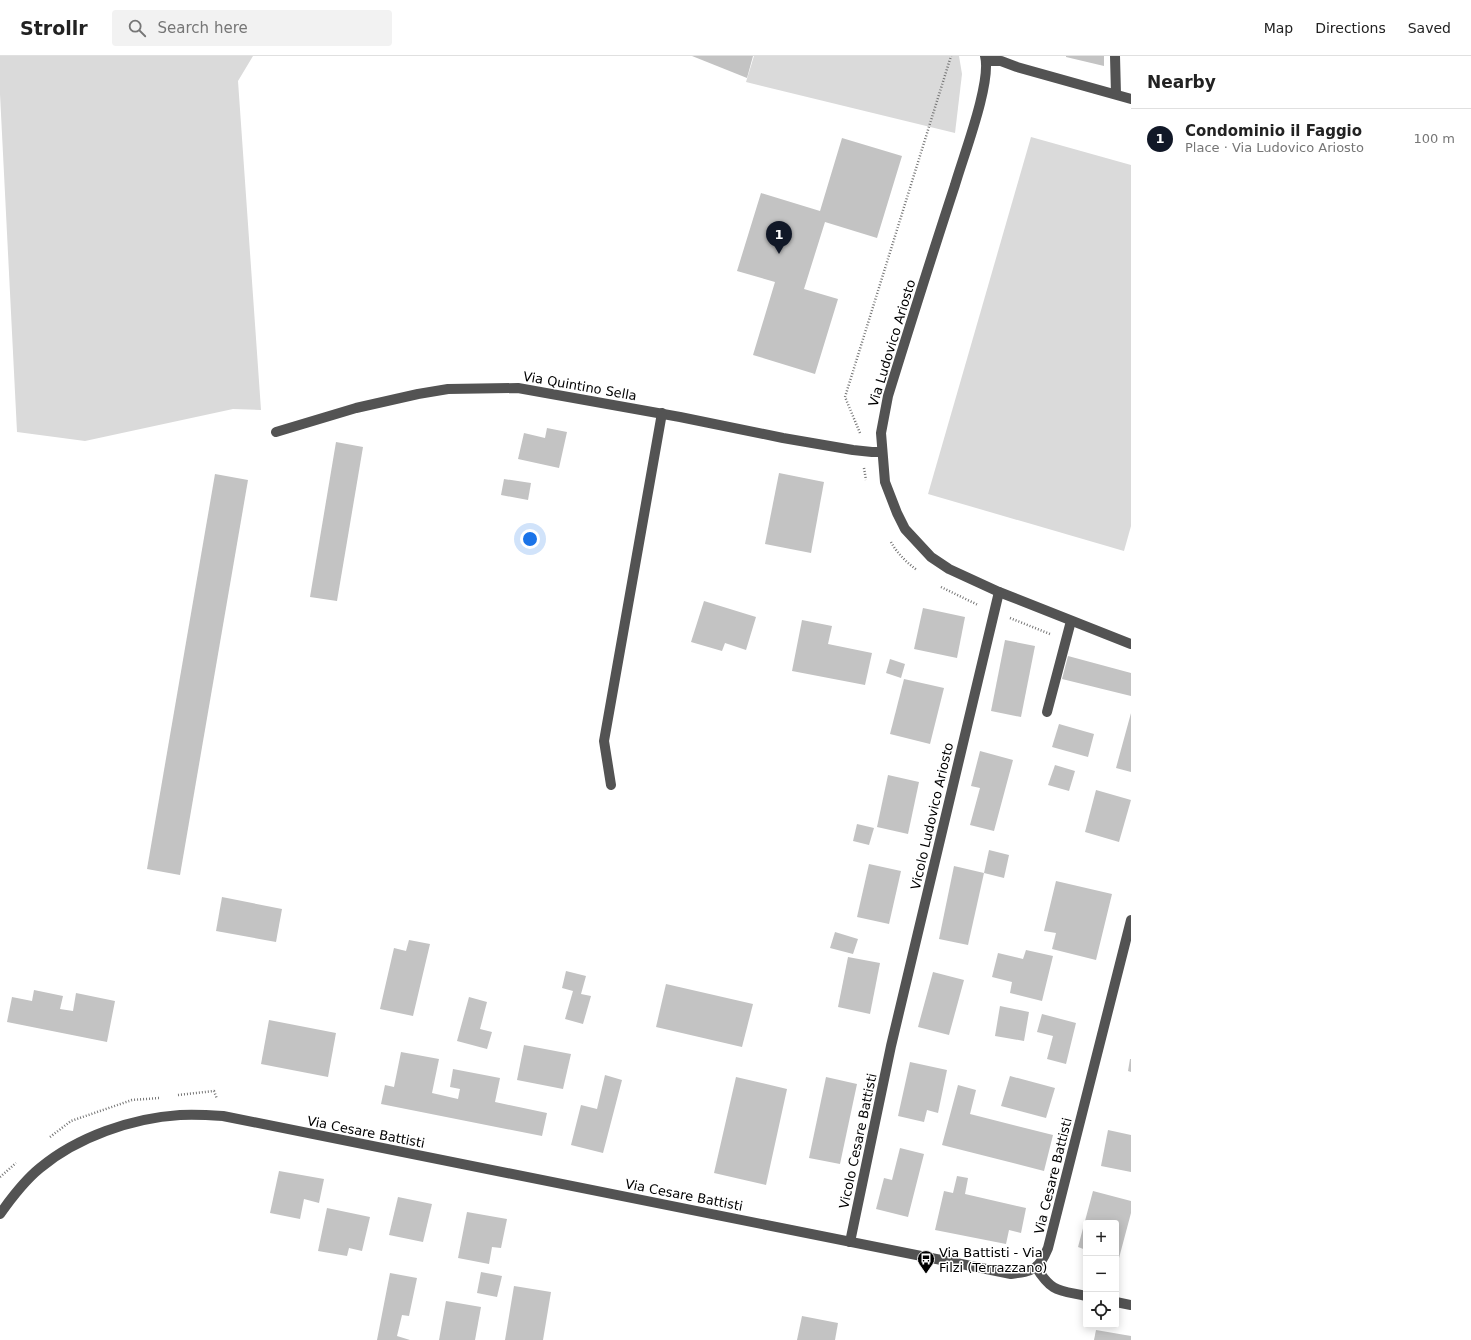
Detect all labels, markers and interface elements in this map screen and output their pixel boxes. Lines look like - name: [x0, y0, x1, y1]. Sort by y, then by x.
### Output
- search box: [112, 10, 392, 46]
- text: Strollr: [20, 17, 88, 39]
- icon: search: [126, 17, 148, 39]
- text: Search here: [158, 19, 248, 37]
- text: Map: [1264, 20, 1293, 36]
- text: Directions: [1315, 20, 1386, 36]
- text: Saved: [1408, 20, 1451, 36]
- text: Nearby: [1147, 72, 1216, 92]
- text: Condominio il Faggio: [1185, 122, 1362, 140]
- text: 1: [1155, 131, 1165, 146]
- text: 100 m: [1413, 131, 1455, 146]
- text: Place · Via Ludovico Ariosto: [1185, 140, 1364, 155]
- pin: 1: [766, 221, 792, 254]
- street label: Via Ludovico Ariosto: [866, 278, 918, 408]
- street label: Via Quintino Sella: [522, 369, 638, 403]
- your location: [520, 529, 540, 549]
- street label: Vicolo Ludovico Ariosto: [908, 741, 956, 891]
- street label: Vicolo Cesare Battisti: [836, 1072, 880, 1210]
- street label: Via Cesare Battisti: [306, 1113, 426, 1151]
- street label: Via Cesare Battisti: [1031, 1116, 1075, 1236]
- street label: Via Cesare Battisti: [624, 1176, 744, 1214]
- map controls: [1083, 1220, 1119, 1328]
- button: +: [1083, 1220, 1119, 1256]
- place label: Via Battisti - Via Filzi (Terrazzano): [939, 1245, 1047, 1275]
- bus stop icon: Via Battisti - Via Filzi (Terrazzano): [916, 1249, 936, 1274]
- button: −: [1083, 1256, 1119, 1292]
- button: locate: [1083, 1292, 1119, 1328]

